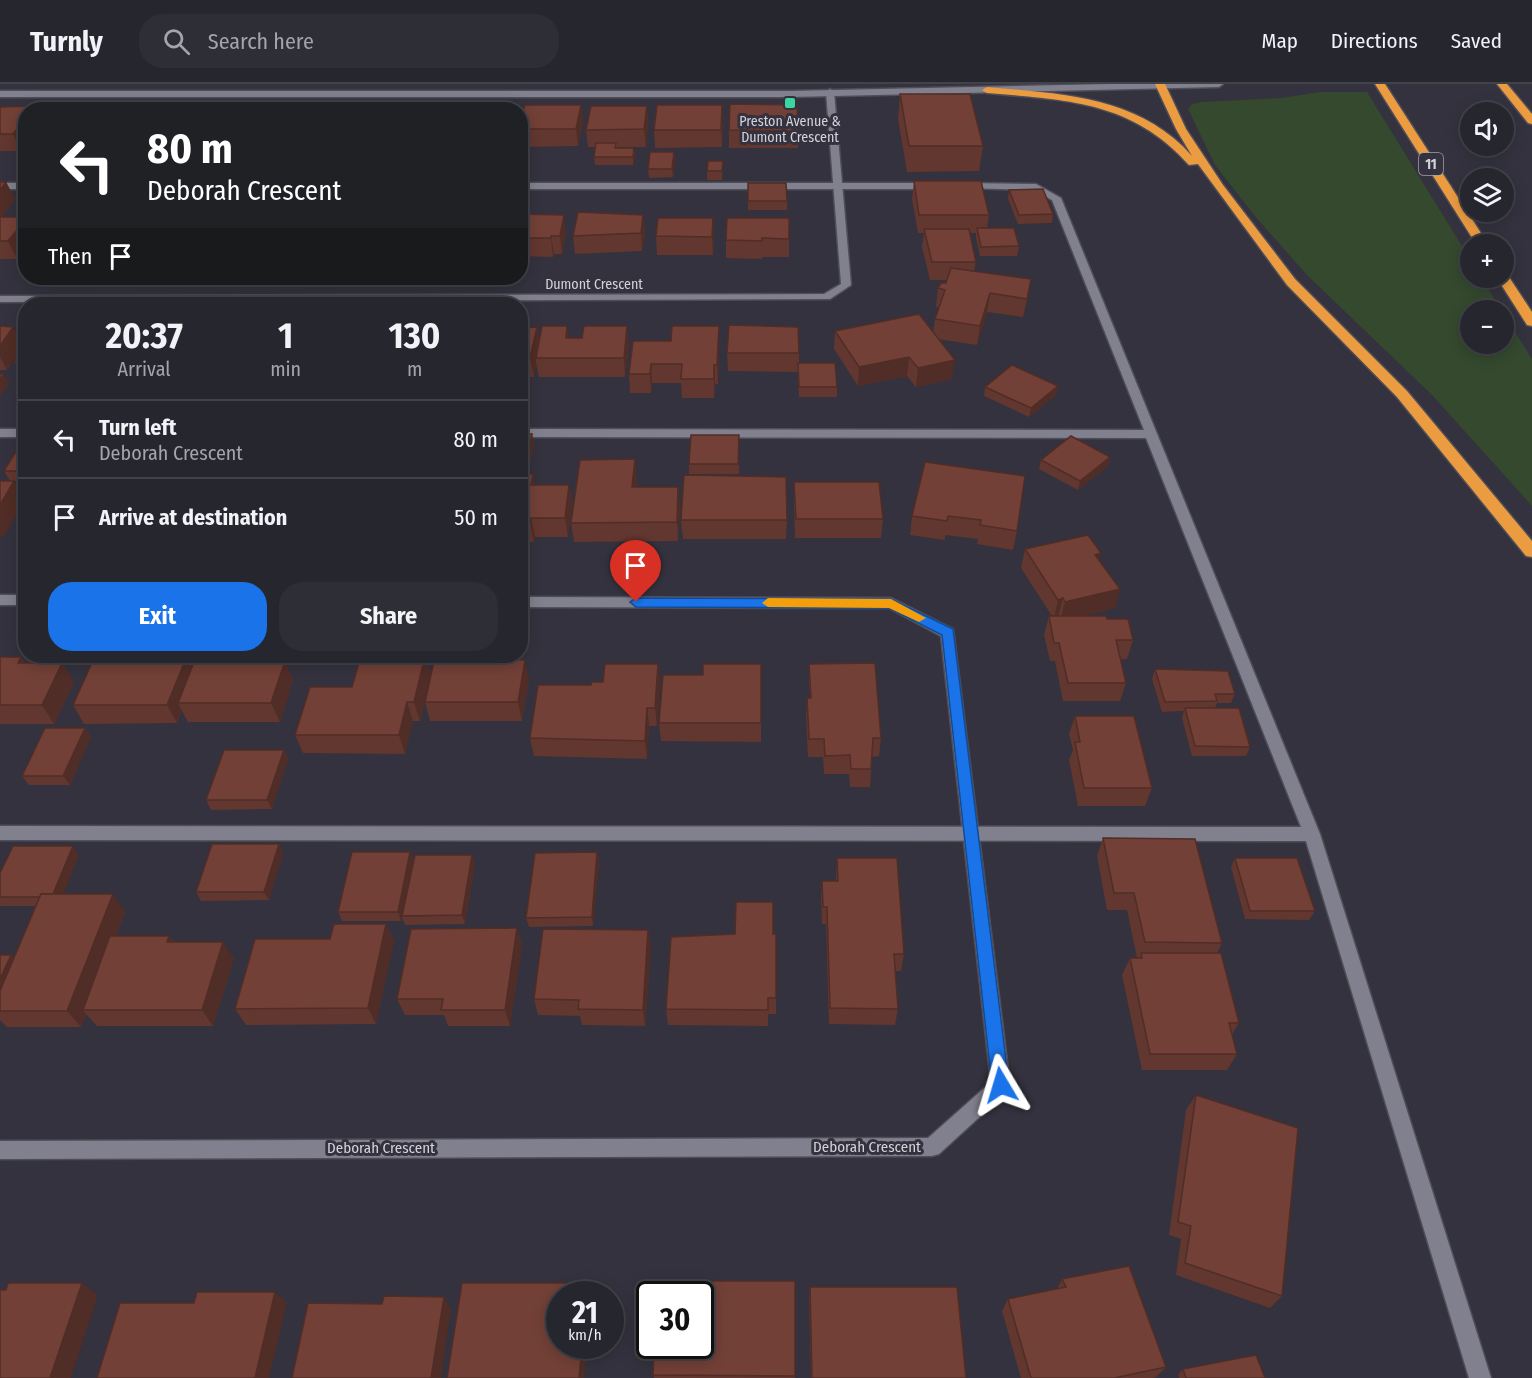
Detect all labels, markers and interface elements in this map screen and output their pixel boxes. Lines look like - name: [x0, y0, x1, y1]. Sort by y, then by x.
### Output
- search box: [139, 14, 559, 68]
- text: Turnly: [30, 25, 103, 58]
- icon: search: [160, 25, 193, 58]
- text: Search here: [208, 28, 314, 55]
- text: Map: [1261, 28, 1298, 54]
- text: Directions: [1331, 28, 1418, 54]
- text: Saved: [1451, 28, 1502, 54]
- marker: Preston Avenue & Dumont Crescent: [783, 96, 797, 110]
- map controls: [1460, 102, 1514, 354]
- button: sound: [1460, 102, 1514, 156]
- place label: Preston Avenue & Dumont Crescent: [739, 113, 841, 146]
- text: 80 m: [147, 124, 233, 174]
- icon: left: [48, 126, 126, 204]
- road number: 11: [1419, 153, 1443, 175]
- button: layers: [1460, 168, 1514, 222]
- text: Deborah Crescent: [147, 175, 341, 207]
- button: +: [1460, 234, 1514, 288]
- icon: arrive: [104, 240, 137, 273]
- text: Then: [48, 243, 92, 270]
- street label: Dumont Crescent: [545, 276, 643, 293]
- button: −: [1460, 300, 1514, 354]
- text: 20:37: [105, 314, 183, 358]
- text: 1: [278, 314, 293, 358]
- text: 130: [389, 314, 441, 358]
- text: Arrival: [118, 357, 171, 381]
- text: min: [270, 357, 301, 381]
- text: m: [407, 357, 422, 381]
- text: Turn left: [99, 414, 177, 441]
- icon: left: [48, 423, 81, 456]
- text: 80 m: [453, 426, 498, 453]
- text: Deborah Crescent: [99, 441, 243, 465]
- icon: arrive: [48, 501, 81, 534]
- text: Arrive at destination: [99, 504, 287, 531]
- text: 50 m: [454, 504, 498, 531]
- pin: [610, 540, 661, 602]
- icon: arrive: [619, 549, 652, 582]
- button: Exit: [48, 582, 267, 651]
- button: Share: [279, 582, 498, 651]
- position arrow: [969, 1053, 1033, 1117]
- street label: Deborah Crescent: [813, 1138, 921, 1156]
- street label: Deborah Crescent: [327, 1139, 435, 1157]
- speed limit sign: 30: [636, 1281, 714, 1359]
- text: 21: [572, 1295, 598, 1331]
- text: km/h: [568, 1326, 602, 1344]

